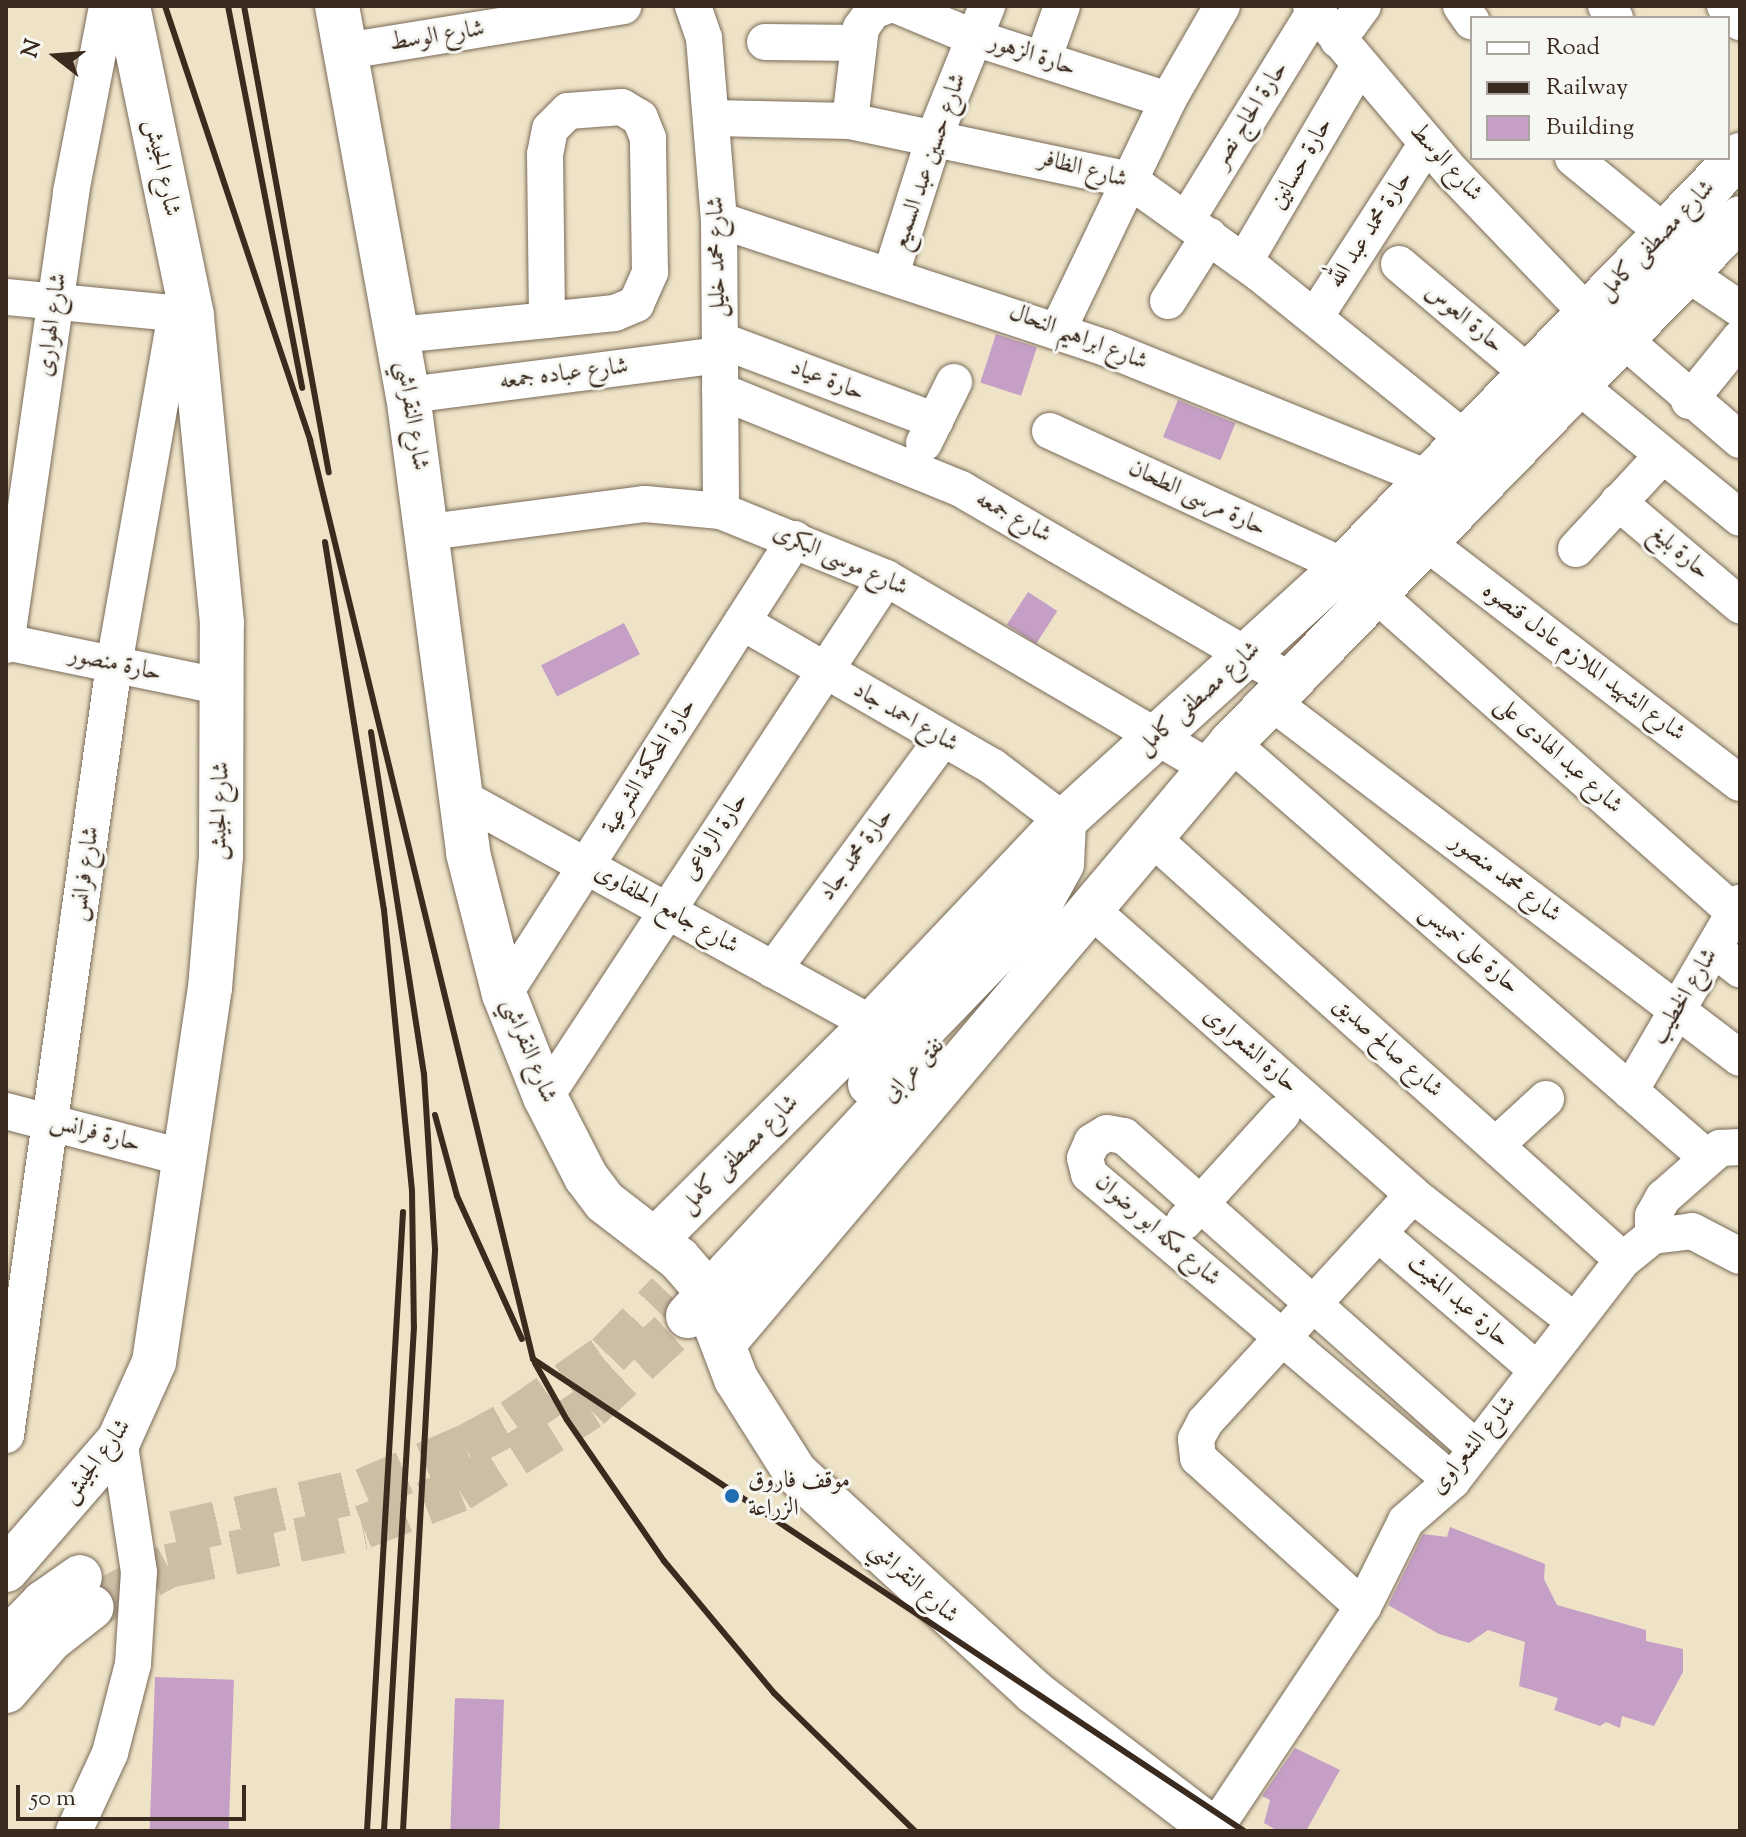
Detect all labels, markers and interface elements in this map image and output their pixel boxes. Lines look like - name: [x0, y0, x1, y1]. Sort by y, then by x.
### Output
- street label: شارع الوسط: [387, 15, 487, 59]
- north arrow: [16, 16, 96, 96]
- legend: [1470, 16, 1730, 160]
- street label: حارة الزهور: [985, 28, 1079, 84]
- text: Road: [1546, 31, 1600, 65]
- text: N: [15, 36, 51, 62]
- street label: حارة الحاج نصر: [1207, 56, 1295, 174]
- street label: شارع حسين عبد السميع: [886, 70, 974, 254]
- text: Railway: [1546, 71, 1628, 105]
- text: Building: [1546, 111, 1634, 145]
- street label: حارة حسانين: [1264, 113, 1340, 215]
- street label: شارع الجيش: [137, 117, 185, 219]
- street label: شارع الوسط: [1402, 118, 1488, 208]
- street label: شارع الظافر: [1036, 144, 1130, 196]
- street label: حارة محمد عبد الله: [1322, 166, 1420, 294]
- street label: شارع مصطفى كامل: [1592, 175, 1722, 307]
- street label: شارع محمد خليل: [703, 196, 733, 318]
- street label: شارع الهوارى: [31, 271, 75, 379]
- street label: حارة العوس: [1419, 278, 1509, 360]
- street label: شارع ابراهيم النحال: [1005, 298, 1151, 378]
- street label: شارع عباده جمعه: [498, 353, 630, 397]
- street label: حارة عياد: [786, 354, 868, 408]
- street label: شارع النقراشي: [388, 359, 434, 473]
- street label: حارة مرسى الطحان: [1123, 455, 1271, 543]
- street label: شارع جمعه: [970, 485, 1056, 551]
- street label: شارع موسى البكرى: [768, 518, 912, 604]
- street label: حارة بليغ: [1643, 519, 1715, 587]
- street label: شارع الشهيد الملازم عادل قنصوه: [1476, 577, 1690, 749]
- street label: شارع مصطفى كامل: [1131, 636, 1267, 762]
- street label: حارة منصور: [66, 641, 164, 689]
- street label: شارع احمد جاد: [847, 676, 963, 760]
- street label: شارع عبد الهادى على: [1488, 691, 1628, 821]
- street label: حارة المحكمة الشرعية: [597, 694, 703, 840]
- street label: شارع الجيش: [205, 761, 237, 861]
- street label: حارة الرفاعى: [677, 788, 755, 886]
- street label: حارة محمد جاد: [814, 803, 900, 907]
- street label: شارع فرانس: [65, 825, 107, 923]
- street label: شارع محمد منصور: [1444, 828, 1566, 930]
- street label: شارع جامع الحلفاوى: [589, 858, 743, 962]
- street label: حارة على خميس: [1413, 899, 1525, 1001]
- street label: شارع الخطيب: [1645, 944, 1725, 1050]
- street label: شارع صالح صديق: [1326, 991, 1448, 1105]
- street label: شارع النقراشي: [494, 994, 562, 1108]
- street label: حارة الشعراوى: [1196, 1002, 1304, 1100]
- street label: نفق عرابى: [877, 1032, 951, 1110]
- street label: شارع مصطفى كامل: [674, 1089, 806, 1221]
- street label: حارة فرانس: [47, 1108, 143, 1160]
- street label: شارع مكه ابو رضوان: [1088, 1169, 1226, 1293]
- street label: حارة عبد المغيث: [1401, 1250, 1515, 1354]
- street label: شارع الشعراوى: [1424, 1391, 1524, 1501]
- street label: شارع الجيش: [56, 1414, 138, 1510]
- place label: موقف فاروق الزراعة: [748, 1468, 850, 1524]
- marker: موقف فاروق الزراعة: [723, 1487, 741, 1505]
- street label: شارع النقراشي: [862, 1535, 964, 1631]
- scale bar: [20, 1769, 250, 1819]
- text: 50 m: [30, 1782, 76, 1816]

